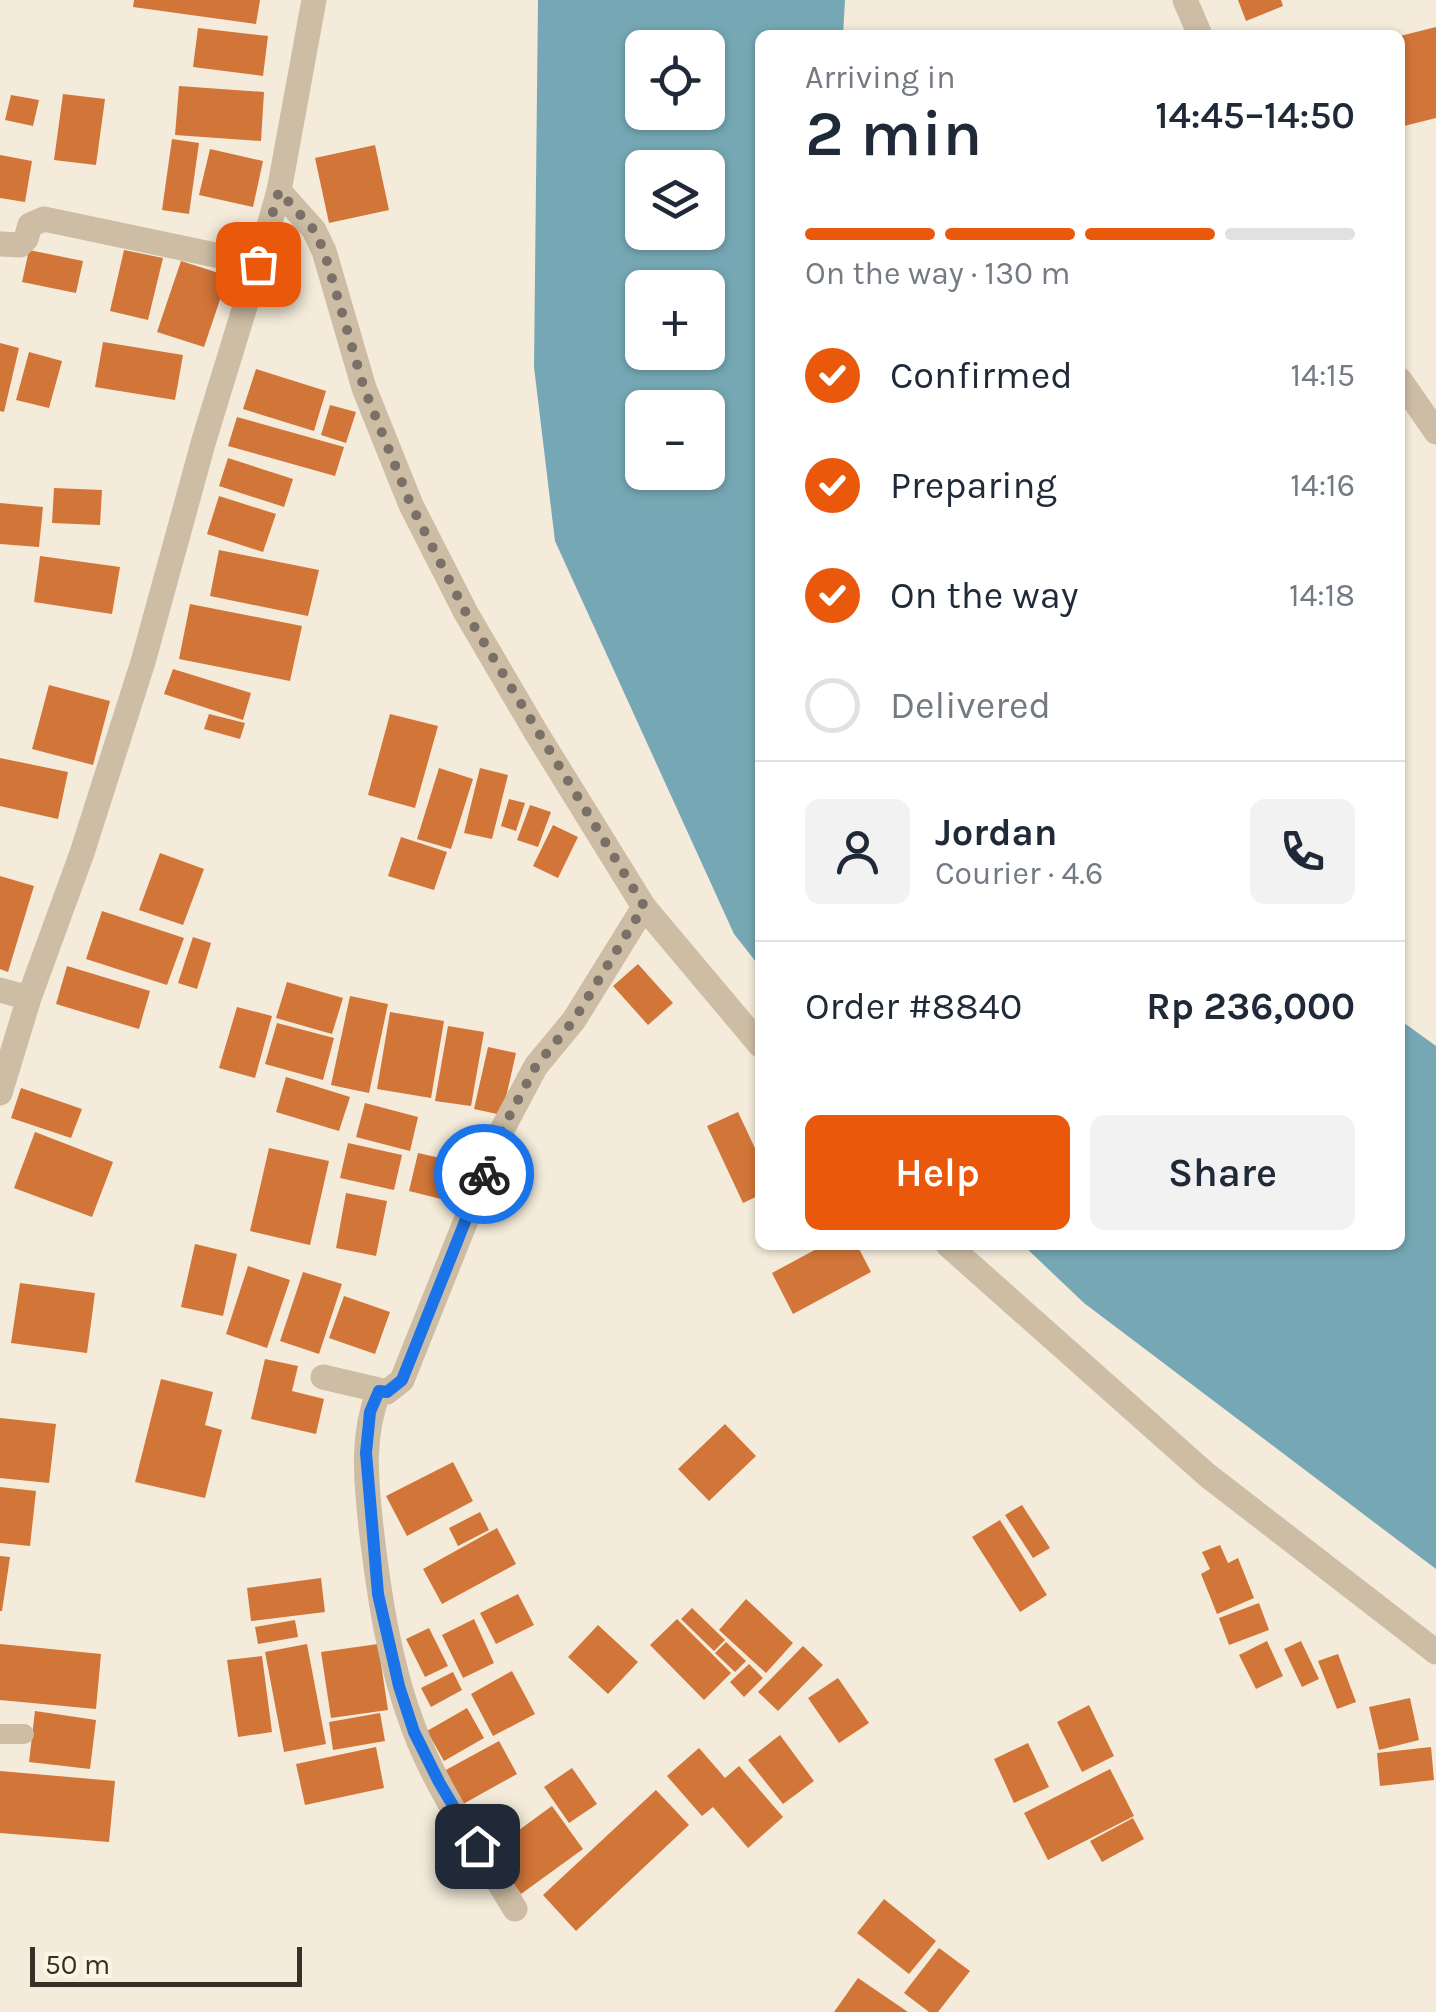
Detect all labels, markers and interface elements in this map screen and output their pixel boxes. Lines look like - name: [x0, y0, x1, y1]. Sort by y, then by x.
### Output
- map controls: [625, 30, 725, 490]
- button: locate: [625, 30, 725, 130]
- text: Arriving in: [805, 59, 956, 96]
- text: 14:45–14:50: [1155, 93, 1355, 138]
- text: 2 min: [805, 95, 982, 171]
- button: layers: [625, 150, 725, 250]
- pin: [216, 222, 301, 307]
- icon: bag: [231, 237, 286, 292]
- text: On the way · 130 m: [805, 255, 1071, 292]
- button: +: [625, 270, 725, 370]
- icon: check: [805, 348, 860, 403]
- text: Confirmed: [890, 353, 1073, 398]
- text: 14:15: [1291, 357, 1355, 394]
- button: −: [625, 390, 725, 490]
- icon: check: [805, 458, 860, 513]
- text: Preparing: [890, 463, 1057, 508]
- text: 14:16: [1290, 467, 1355, 504]
- icon: check: [805, 568, 860, 623]
- text: On the way: [890, 573, 1078, 618]
- text: 14:18: [1289, 577, 1355, 614]
- text: Delivered: [890, 683, 1051, 728]
- button: person: [805, 799, 910, 904]
- button: phone: [1250, 799, 1355, 904]
- text: Jordan: [935, 810, 1058, 855]
- text: Courier · 4.6: [935, 855, 1103, 892]
- text: Order #8840: [805, 984, 1022, 1029]
- text: Rp 236,000: [1146, 984, 1355, 1029]
- button: Help: [805, 1115, 1070, 1230]
- button: Share: [1090, 1115, 1355, 1230]
- courier: [434, 1124, 534, 1224]
- icon: bike: [457, 1147, 512, 1202]
- pin: [435, 1804, 520, 1889]
- icon: home: [450, 1819, 505, 1874]
- scale bar: [30, 1942, 302, 1986]
- text: 50 m: [45, 1948, 110, 1981]

